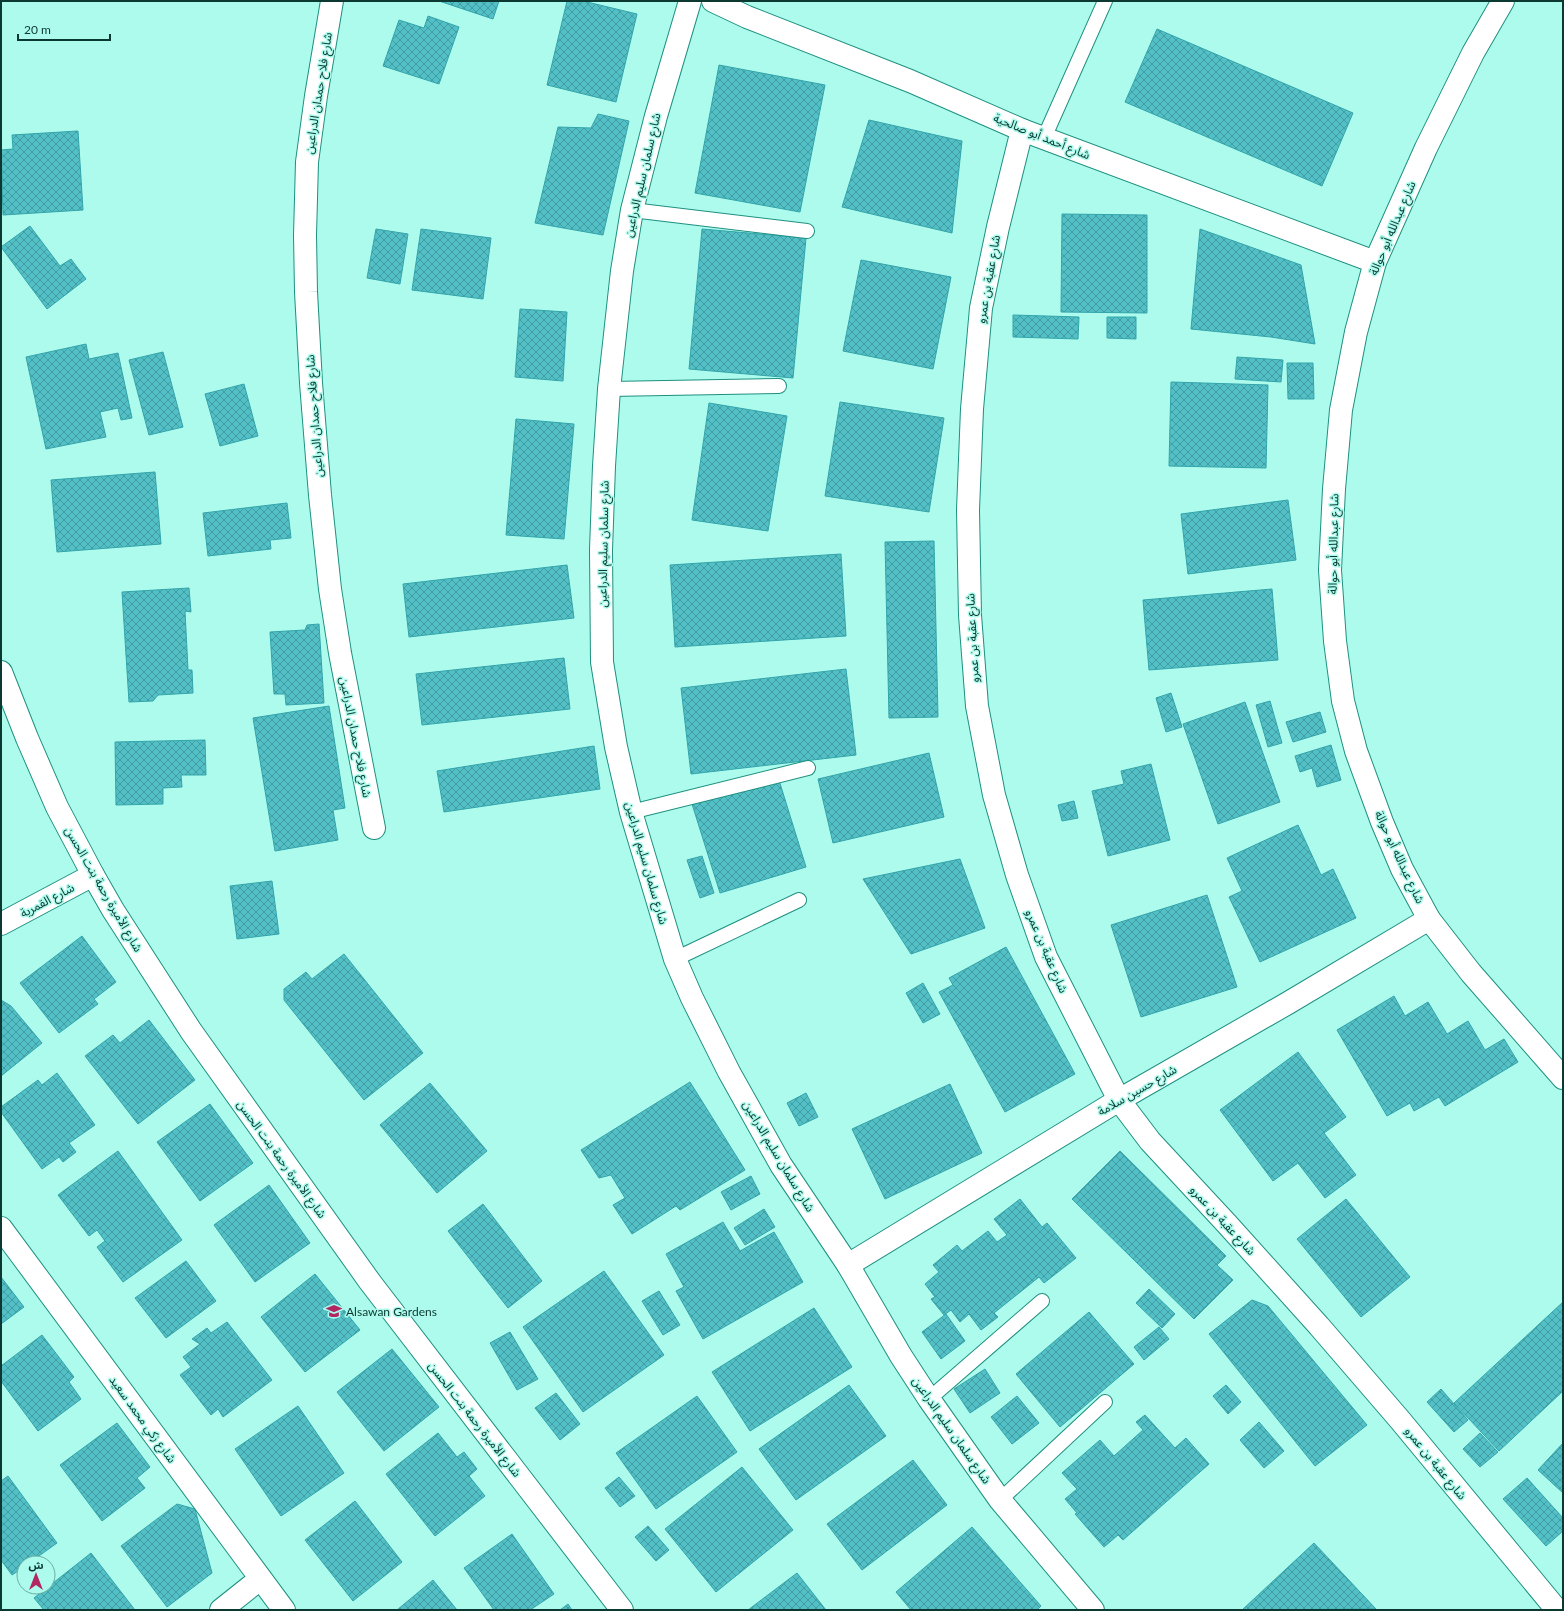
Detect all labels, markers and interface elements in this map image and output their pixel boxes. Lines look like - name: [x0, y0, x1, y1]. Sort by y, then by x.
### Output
- scale bar: [18, 16, 110, 42]
- text: 20 m: [24, 22, 51, 37]
- street label: شارع فلاح حمدان الدراعين: [301, 31, 337, 155]
- street label: شارع أحمد أبو صالحية: [991, 110, 1093, 164]
- street label: شارع سلمان سليم الدراعين: [620, 111, 666, 239]
- street label: شارع عبدالله أبو حوالة: [1365, 179, 1420, 278]
- street label: شارع عقبة بن عمرو: [973, 234, 1005, 325]
- street label: شارع فلاح حمدان الدراعين: [302, 354, 328, 478]
- street label: شارع سلمان سليم الدراعين: [594, 480, 614, 608]
- street label: شارع عبدالله أبو حوالة: [1325, 493, 1343, 595]
- street label: شارع عقبة بن عمرو: [962, 593, 984, 683]
- street label: شارع فلاح حمدان الدراعين: [335, 675, 375, 799]
- street label: شارع سلمان سليم الدراعين: [620, 800, 672, 927]
- street label: شارع عبدالله أبو حوالة: [1370, 808, 1428, 907]
- street label: شارع الأميرة رحمة بنت الحسن: [60, 824, 146, 955]
- street label: شارع القمرية: [17, 879, 78, 922]
- street label: شارع عقبة بن عمرو: [1021, 907, 1071, 996]
- street label: شارع حسين سلامة: [1095, 1061, 1180, 1120]
- street label: شارع الأميرة رحمة بنت الحسن: [233, 1097, 330, 1222]
- street label: شارع سلمان سليم الدراعين: [738, 1098, 818, 1215]
- street label: شارع عقبة بن عمرو: [1185, 1182, 1259, 1259]
- school or university icon: Alsawan Gardens: [325, 1302, 343, 1320]
- place label: Alsawan Gardens: [346, 1304, 437, 1319]
- street label: شارع الأميرة رحمة بنت الحسن: [424, 1358, 525, 1481]
- street label: شارع زكي محمد سعيد: [104, 1372, 180, 1467]
- street label: شارع سلمان سليم الدراعين: [908, 1374, 995, 1488]
- street label: شارع عقبة بن عمرو: [1400, 1423, 1470, 1504]
- north arrow: [16, 1555, 56, 1595]
- text: ش: [28, 1558, 44, 1572]

